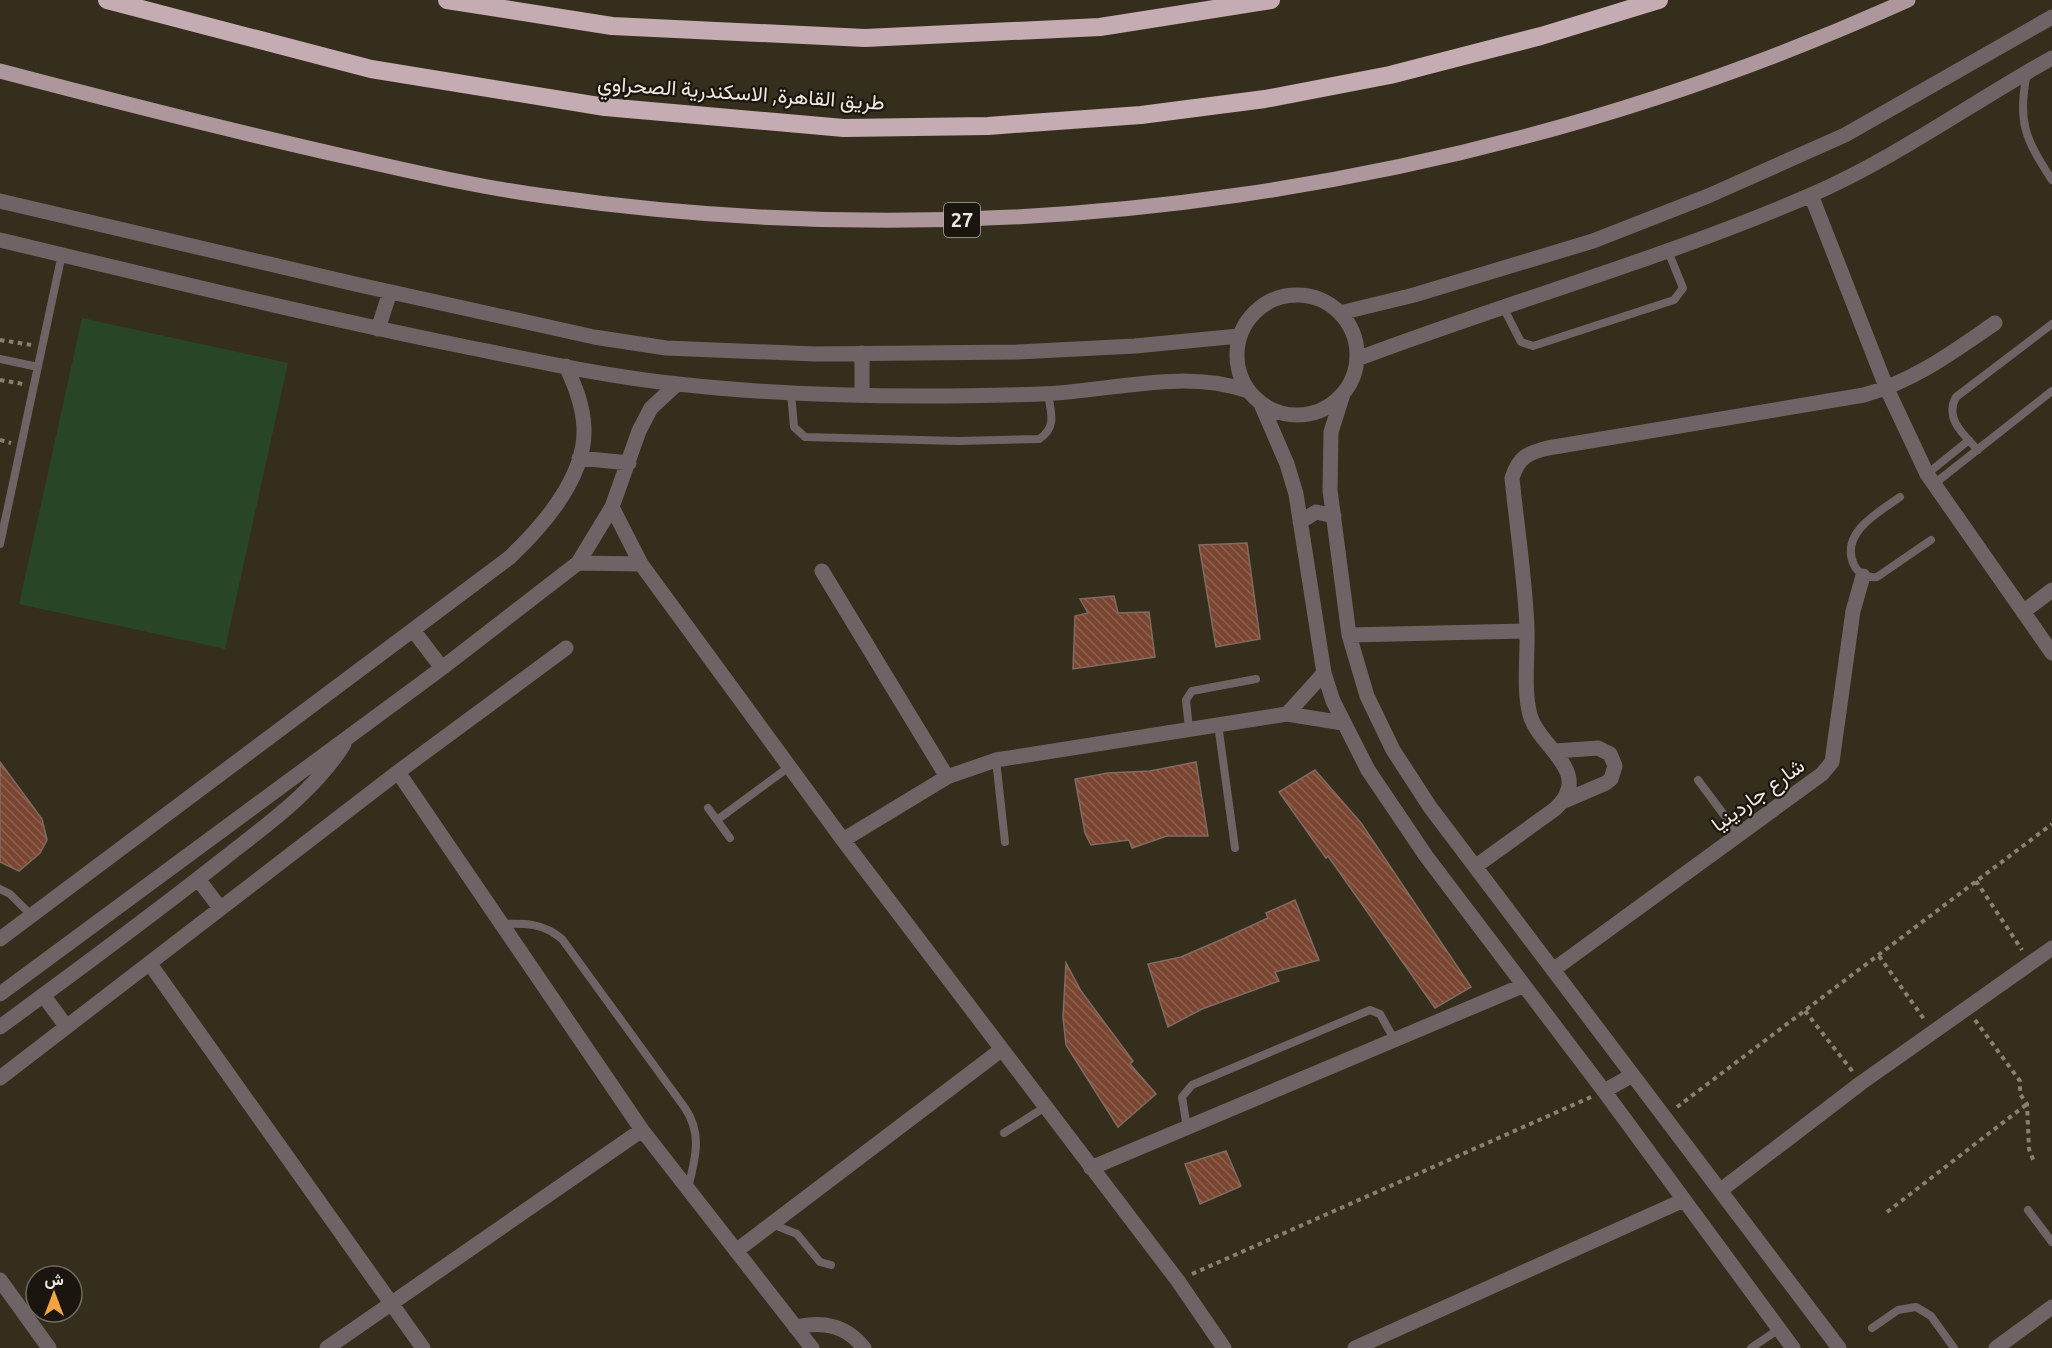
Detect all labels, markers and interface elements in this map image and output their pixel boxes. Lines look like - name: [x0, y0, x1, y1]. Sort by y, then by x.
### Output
- street label: طريق القاهرة, الاسكندرية الصحراوي: [596, 70, 885, 120]
- road number: 27: [944, 203, 980, 237]
- street label: شارع جاردينيا: [1706, 752, 1810, 838]
- north arrow: [24, 1264, 84, 1324]
- text: ش: [44, 1270, 64, 1289]

